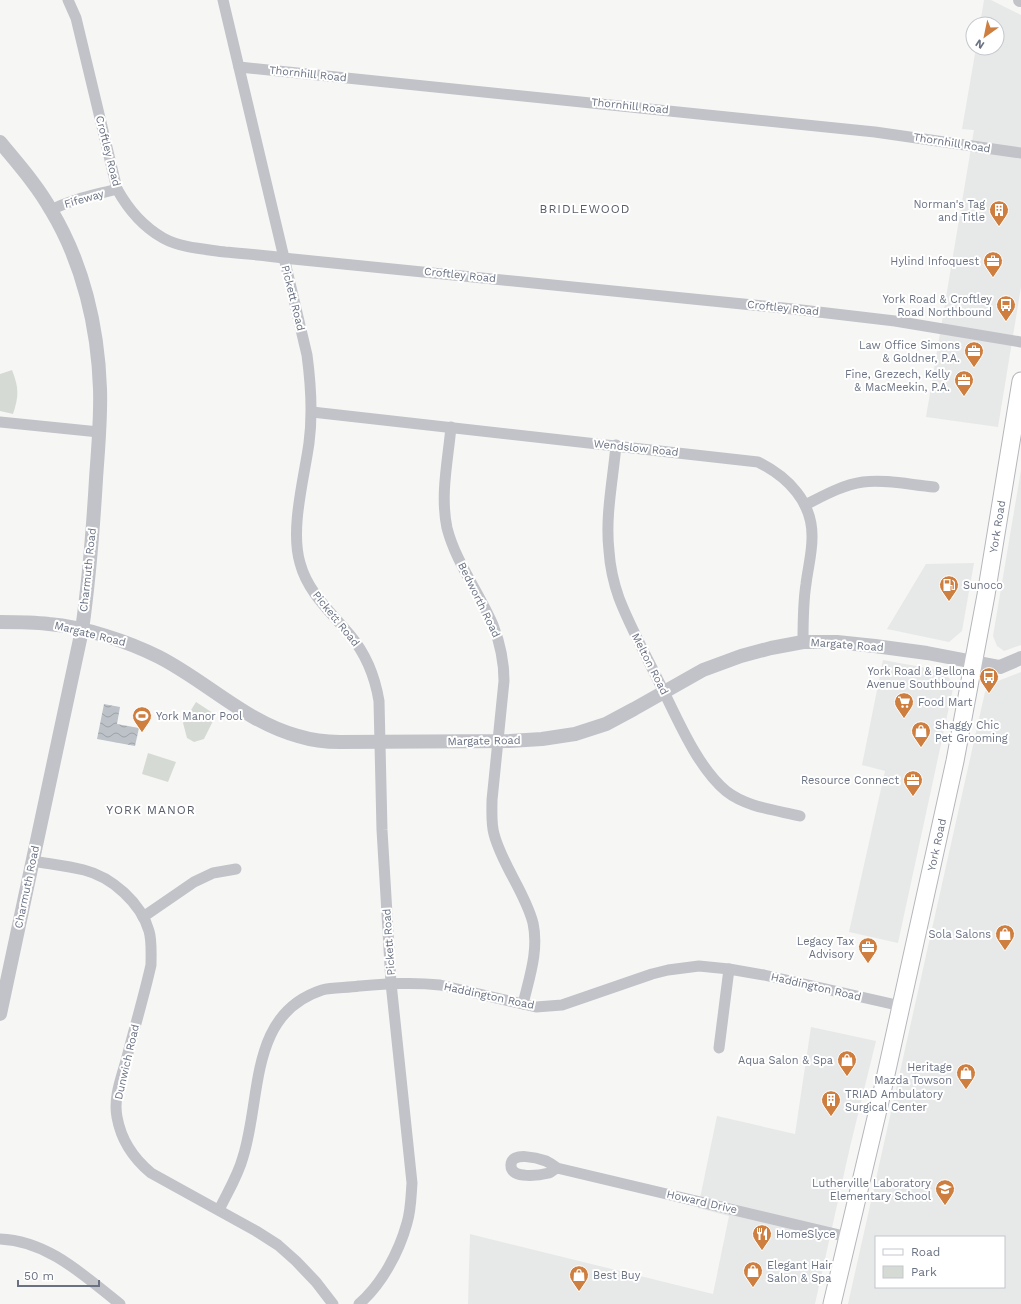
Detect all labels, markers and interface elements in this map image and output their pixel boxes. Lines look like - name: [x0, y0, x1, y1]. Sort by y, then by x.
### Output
- north arrow: [965, 16, 1005, 56]
- text: N: [973, 36, 987, 52]
- street label: Thornhill Road: [269, 63, 347, 85]
- street label: Thornhill Road: [591, 95, 669, 117]
- street label: Croftley Road: [93, 114, 123, 188]
- street label: Thornhill Road: [913, 130, 991, 156]
- street label: Fifeway: [63, 187, 106, 211]
- place label: Norman's Tag and Title: [913, 198, 985, 224]
- building icon: Norman's Tag and Title: [988, 199, 1010, 227]
- district label: BRIDLEWOOD: [540, 202, 630, 216]
- office icon: Hylind Infoquest: [982, 250, 1004, 278]
- place label: Hylind Infoquest: [890, 255, 979, 268]
- street label: Pickett Road: [279, 264, 307, 332]
- street label: Croftley Road: [423, 265, 497, 285]
- place label: York Road & Croftley Road Northbound: [883, 293, 992, 319]
- bus stop icon: York Road & Croftley Road Northbound: [995, 294, 1017, 322]
- street label: Croftley Road: [746, 298, 820, 318]
- place label: Law Office Simons & Goldner, P.A.: [859, 339, 960, 365]
- office icon: Law Office Simons & Goldner, P.A.: [963, 340, 985, 368]
- place label: Fine, Grezech, Kelly & MacMeekin, P.A.: [845, 368, 950, 394]
- office icon: Fine, Grezech, Kelly & MacMeekin, P.A.: [953, 369, 975, 397]
- street label: Wendslow Road: [593, 437, 679, 459]
- street label: York Road: [986, 499, 1008, 554]
- street label: Charmuth Road: [77, 527, 99, 613]
- street label: Bedworth Road: [455, 560, 503, 640]
- fuel station icon: Sunoco: [938, 574, 960, 602]
- place label: Sunoco: [963, 579, 1003, 592]
- street label: Pickett Road: [310, 589, 362, 649]
- street label: Margate Road: [53, 619, 127, 649]
- street label: Melton Road: [629, 631, 671, 697]
- street label: Margate Road: [810, 636, 884, 654]
- place label: York Road & Bellona Avenue Southbound: [866, 665, 975, 691]
- bus stop icon: York Road & Bellona Avenue Southbound: [978, 666, 1000, 694]
- supermarket icon: Food Mart: [893, 691, 915, 719]
- place label: Food Mart: [918, 696, 973, 709]
- sports icon: York Manor Pool: [131, 705, 153, 733]
- place label: York Manor Pool: [156, 710, 243, 723]
- place label: Shaggy Chic Pet Grooming: [935, 719, 1008, 745]
- shop icon: Shaggy Chic Pet Grooming: [910, 720, 932, 748]
- street label: Margate Road: [447, 734, 521, 748]
- office icon: Resource Connect: [902, 769, 924, 797]
- place label: Resource Connect: [801, 774, 899, 787]
- district label: YORK MANOR: [106, 803, 196, 817]
- street label: York Road: [924, 817, 949, 872]
- street label: Charmuth Road: [12, 844, 42, 930]
- street label: Pickett Road: [380, 908, 398, 976]
- shop icon: Sola Salons: [994, 923, 1016, 951]
- place label: Sola Salons: [929, 928, 991, 941]
- place label: Legacy Tax Advisory: [797, 935, 854, 961]
- office icon: Legacy Tax Advisory: [857, 936, 879, 964]
- street label: Haddington Road: [770, 970, 862, 1004]
- street label: Haddington Road: [443, 980, 535, 1012]
- street label: Dunwich Road: [112, 1023, 142, 1101]
- shop icon: Aqua Salon & Spa: [836, 1049, 858, 1077]
- place label: Aqua Salon & Spa: [738, 1054, 833, 1067]
- place label: Heritage Mazda Towson: [874, 1061, 952, 1087]
- shop icon: Heritage Mazda Towson: [955, 1062, 977, 1090]
- place label: TRIAD Ambulatory Surgical Center: [845, 1088, 943, 1114]
- building icon: TRIAD Ambulatory Surgical Center: [820, 1089, 842, 1117]
- place label: Lutherville Laboratory Elementary School: [812, 1177, 932, 1203]
- school or university icon: Lutherville Laboratory Elementary School: [934, 1178, 956, 1206]
- street label: Howard Drive: [665, 1188, 739, 1216]
- restaurant icon: HomeSlyce: [751, 1223, 773, 1251]
- place label: HomeSlyce: [776, 1228, 836, 1241]
- legend: [875, 1236, 1005, 1288]
- text: Road: [911, 1245, 940, 1259]
- place label: Elegant Hair Salon & Spa: [767, 1259, 833, 1285]
- shop icon: Elegant Hair Salon & Spa: [742, 1260, 764, 1288]
- scale bar: [18, 1262, 99, 1288]
- shop icon: Best Buy: [568, 1264, 590, 1292]
- text: Park: [911, 1265, 937, 1279]
- text: 50 m: [24, 1269, 54, 1283]
- place label: Best Buy: [593, 1269, 641, 1282]

